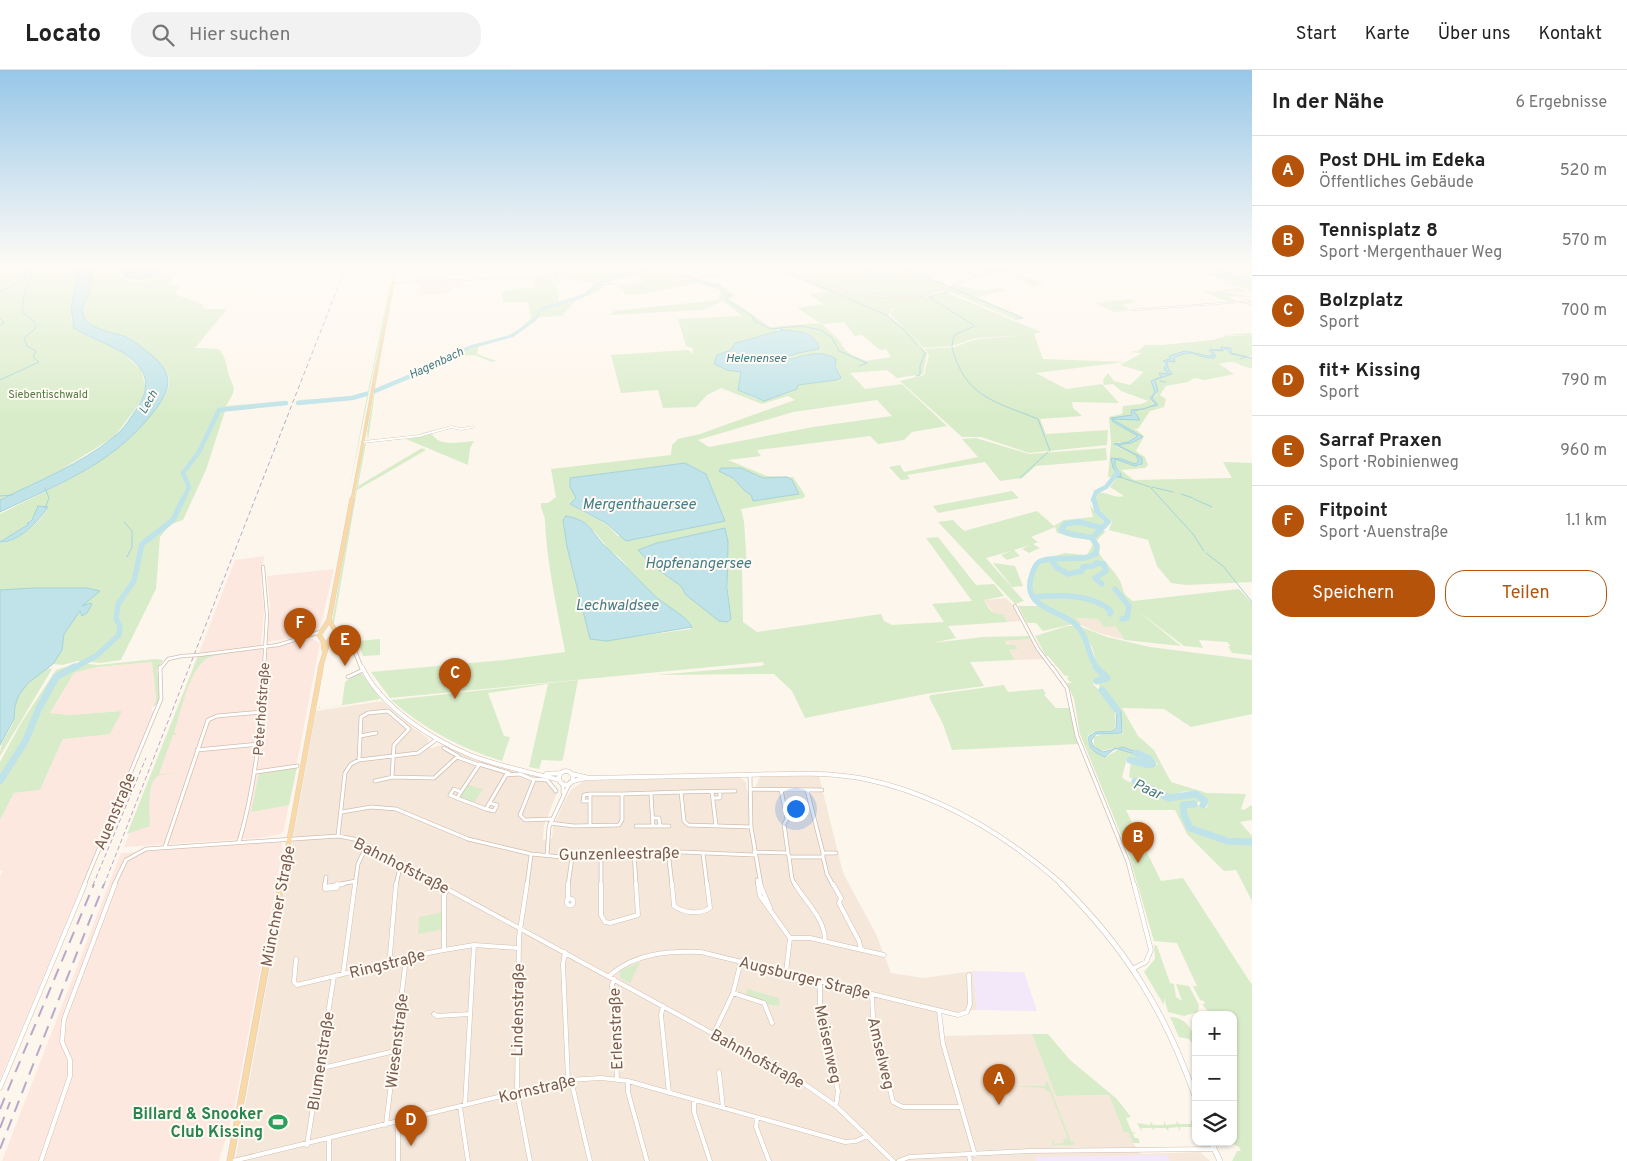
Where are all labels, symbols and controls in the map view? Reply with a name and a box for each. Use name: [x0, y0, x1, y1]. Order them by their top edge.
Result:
search box: [131, 12, 481, 57]
text: Locato: [25, 20, 101, 50]
icon: search: [149, 21, 177, 49]
text: Hier suchen: [189, 23, 290, 47]
text: Start: [1296, 23, 1337, 46]
text: Karte: [1365, 23, 1410, 46]
text: Über uns: [1438, 23, 1510, 46]
text: Kontakt: [1538, 23, 1602, 46]
text: In der Nähe: [1272, 89, 1384, 116]
text: 6 Ergebnisse: [1515, 93, 1607, 113]
text: Post DHL im Edeka: [1319, 149, 1485, 173]
text: A: [1282, 161, 1294, 181]
text: 520 m: [1560, 161, 1607, 181]
text: Öffentliches Gebäude: [1319, 173, 1474, 193]
text: Tennisplatz 8: [1319, 219, 1438, 243]
text: B: [1282, 231, 1294, 251]
text: 570 m: [1562, 231, 1607, 251]
text: Sport · Mergenthauer Weg: [1319, 243, 1502, 263]
text: Bolzplatz: [1319, 289, 1403, 313]
text: C: [1283, 301, 1293, 321]
text: 700 m: [1561, 301, 1607, 321]
text: Sport: [1319, 313, 1359, 333]
water label: Hagenbach: [407, 344, 467, 383]
water label: Helenensee: [726, 351, 787, 367]
text: fit+ Kissing: [1319, 359, 1421, 383]
text: D: [1282, 371, 1294, 391]
text: 790 m: [1562, 371, 1607, 391]
text: Sport: [1319, 383, 1359, 403]
water label: Lech: [136, 387, 162, 417]
park label: Siebentischwald: [8, 388, 88, 402]
text: Sarraf Praxen: [1319, 429, 1442, 453]
text: E: [1283, 441, 1293, 461]
text: 960 m: [1560, 441, 1607, 461]
text: Sport · Robinienweg: [1319, 453, 1459, 473]
water label: Mergenthauersee: [582, 496, 696, 515]
text: Fitpoint: [1319, 499, 1388, 523]
text: F: [1283, 511, 1293, 531]
text: 1.1 km: [1566, 511, 1607, 531]
text: Sport · Auenstraße: [1319, 523, 1448, 543]
water label: Hopfenangersee: [645, 555, 751, 574]
button: Speichern: [1272, 570, 1435, 617]
button: Teilen: [1445, 570, 1607, 617]
water label: Lechwaldsee: [575, 597, 659, 616]
pin: F: [284, 608, 316, 649]
pin: E: [329, 625, 361, 666]
pin: C: [439, 658, 471, 699]
street label: Peterhofstraße: [251, 662, 274, 756]
street label: Auenstraße: [91, 770, 141, 853]
water label: Paar: [1130, 776, 1166, 806]
your location: [783, 796, 809, 822]
pin: B: [1122, 822, 1154, 863]
street label: Bahnhofstraße: [350, 834, 452, 899]
street label: Münchner Straße: [257, 844, 301, 969]
street label: Gunzenleestraße: [558, 844, 680, 866]
street label: Ringstraße: [347, 946, 427, 984]
street label: Augsburger Straße: [737, 953, 872, 1005]
street label: Lindenstraße: [508, 963, 530, 1057]
street label: Erlenstraße: [606, 988, 628, 1070]
street label: Wiesenstraße: [382, 993, 414, 1090]
street label: Meisenweg: [809, 1003, 845, 1085]
street label: Blumenstraße: [304, 1010, 340, 1112]
map controls: [1192, 1011, 1237, 1146]
button: +: [1192, 1011, 1237, 1056]
street label: Amselweg: [862, 1015, 898, 1092]
street label: Bahnhofstraße: [706, 1026, 808, 1094]
button: −: [1192, 1056, 1237, 1101]
pin: A: [983, 1064, 1015, 1105]
street label: Kornstraße: [497, 1071, 578, 1109]
button: layers: [1192, 1101, 1237, 1146]
place label: Billard & Snooker Club Kissing: [132, 1105, 263, 1143]
pin: D: [395, 1105, 427, 1146]
sports icon: Billard & Snooker Club Kissing: [267, 1111, 289, 1133]

